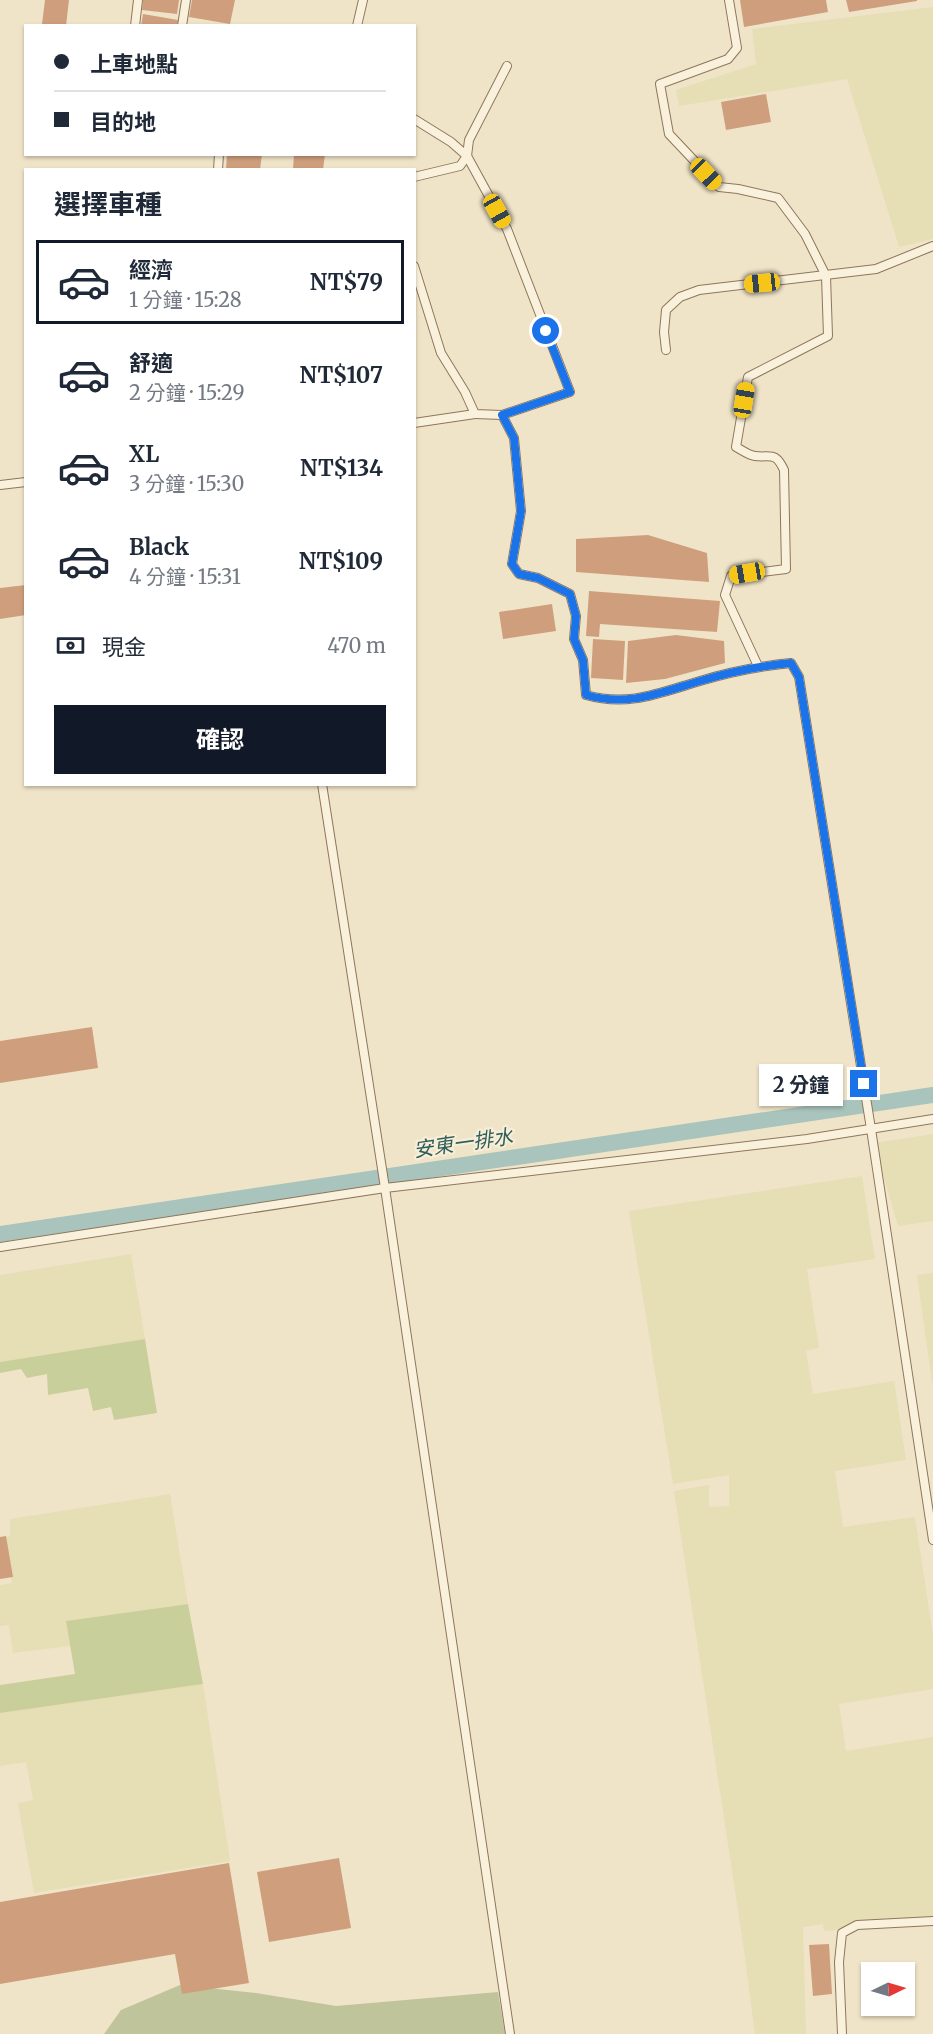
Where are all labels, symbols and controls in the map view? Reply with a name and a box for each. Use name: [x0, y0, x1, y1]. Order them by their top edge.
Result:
text: 上車地點: [90, 50, 178, 78]
text: 目的地: [90, 108, 156, 136]
car: [687, 155, 725, 193]
text: 選擇車種: [54, 187, 162, 221]
car: [480, 191, 514, 231]
icon: car: [57, 255, 111, 309]
text: 經濟: [129, 256, 173, 284]
text: NT$79: [310, 268, 383, 296]
car: [743, 272, 781, 294]
text: 1 分鐘 · 15:28: [129, 287, 242, 312]
route start: [532, 317, 559, 344]
icon: car: [57, 348, 111, 402]
text: 舒適: [129, 349, 173, 377]
text: NT$107: [300, 361, 383, 389]
text: 2 分鐘 · 15:29: [129, 380, 245, 405]
car: [732, 381, 756, 419]
text: XL: [129, 440, 159, 468]
icon: car: [57, 441, 111, 495]
text: NT$134: [300, 454, 383, 482]
text: 3 分鐘 · 15:30: [129, 471, 244, 496]
text: Black: [129, 533, 189, 561]
icon: car: [57, 534, 111, 588]
text: NT$109: [299, 547, 383, 575]
car: [728, 561, 766, 585]
text: 4 分鐘 · 15:31: [129, 564, 241, 589]
icon: cash: [54, 629, 87, 662]
text: 現金: [102, 633, 146, 661]
text: 470 m: [327, 633, 386, 658]
button: 確認: [54, 705, 386, 774]
callout: 2 分鐘: [759, 1063, 843, 1105]
route end: [850, 1070, 877, 1097]
text: 2 分鐘: [773, 1072, 829, 1097]
water label: 安東一排水: [412, 1123, 515, 1162]
north arrow: [861, 1962, 915, 2016]
map controls: [861, 1962, 915, 2016]

